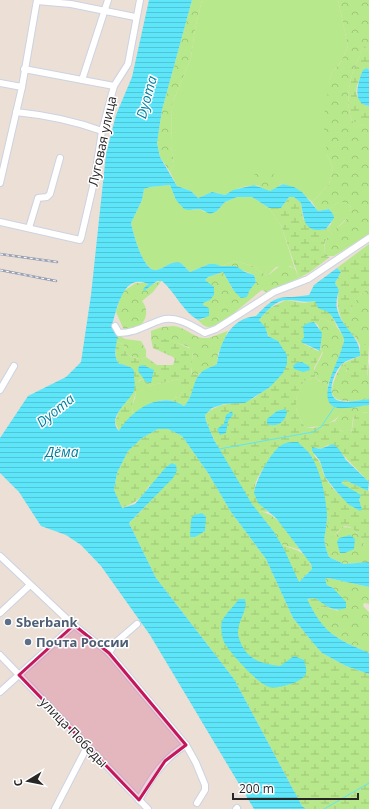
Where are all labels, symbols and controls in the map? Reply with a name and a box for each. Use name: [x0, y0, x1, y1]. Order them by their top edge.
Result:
water label: Dyoma: [131, 73, 161, 121]
street label: Луговая улица: [84, 94, 120, 188]
water label: Dyoma: [32, 389, 78, 431]
water label: Дёма: [43, 442, 79, 461]
place label: Sberbank: [16, 613, 79, 631]
marker: Sberbank: [3, 617, 13, 627]
place label: Почта России: [36, 633, 129, 651]
marker: Почта России: [23, 637, 33, 647]
street label: улица Победы: [36, 693, 112, 771]
north arrow: [8, 761, 48, 801]
scale bar: [233, 775, 358, 801]
text: С: [10, 778, 26, 788]
text: 200 m: [239, 780, 274, 797]

